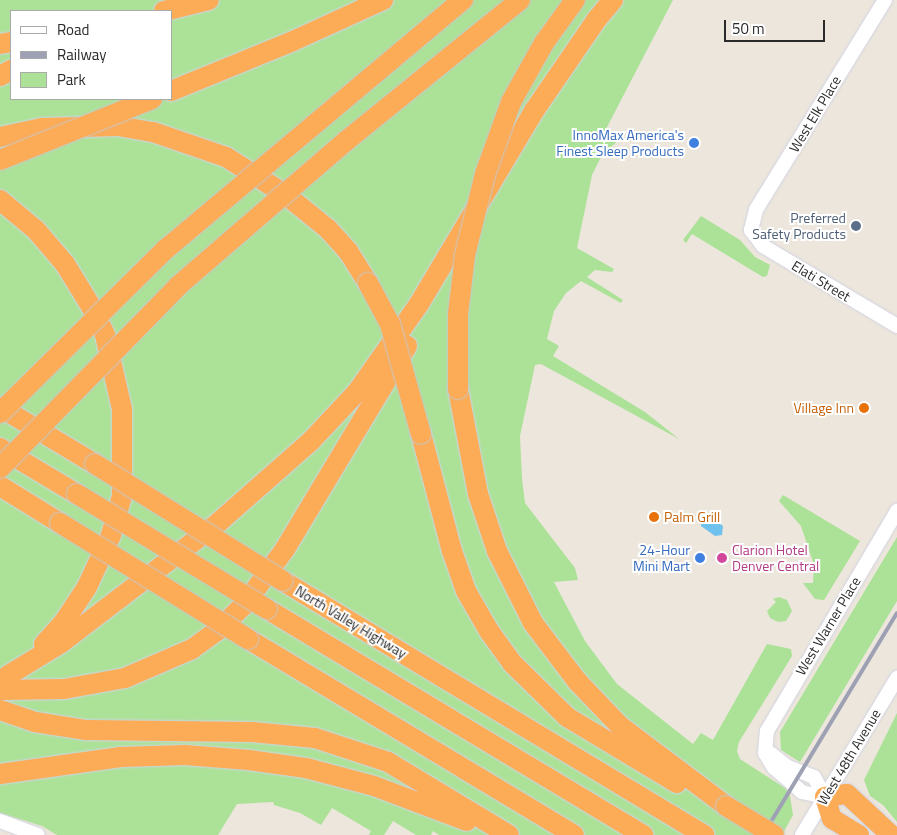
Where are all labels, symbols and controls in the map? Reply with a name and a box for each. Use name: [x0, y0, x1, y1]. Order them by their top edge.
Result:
legend: [10, 10, 172, 100]
scale bar: [727, 10, 828, 42]
text: 50 m: [732, 17, 765, 40]
text: Road: [57, 18, 89, 41]
text: Railway: [57, 43, 107, 66]
text: Park: [57, 68, 86, 91]
street label: West Elk Place: [786, 73, 844, 155]
place label: InnoMax America's Finest Sleep Products: [556, 127, 684, 160]
marker: InnoMax America's Finest Sleep Products: [688, 137, 700, 149]
place label: Preferred Safety Products: [752, 210, 846, 242]
marker: Preferred Safety Products: [850, 220, 862, 232]
street label: Elati Street: [789, 257, 853, 305]
place label: Village Inn: [793, 400, 854, 416]
marker: Village Inn: [858, 402, 870, 414]
place label: Palm Grill: [664, 509, 720, 525]
marker: Palm Grill: [648, 511, 660, 523]
place label: 24-Hour Mini Mart: [633, 542, 690, 574]
place label: Clarion Hotel Denver Central: [732, 542, 819, 574]
marker: 24-Hour Mini Mart: [694, 552, 706, 564]
marker: Clarion Hotel Denver Central: [716, 552, 728, 564]
street label: West Warner Place: [792, 574, 864, 678]
street label: North Valley Highway: [292, 582, 410, 662]
street label: West 48th Avenue: [814, 706, 884, 808]

